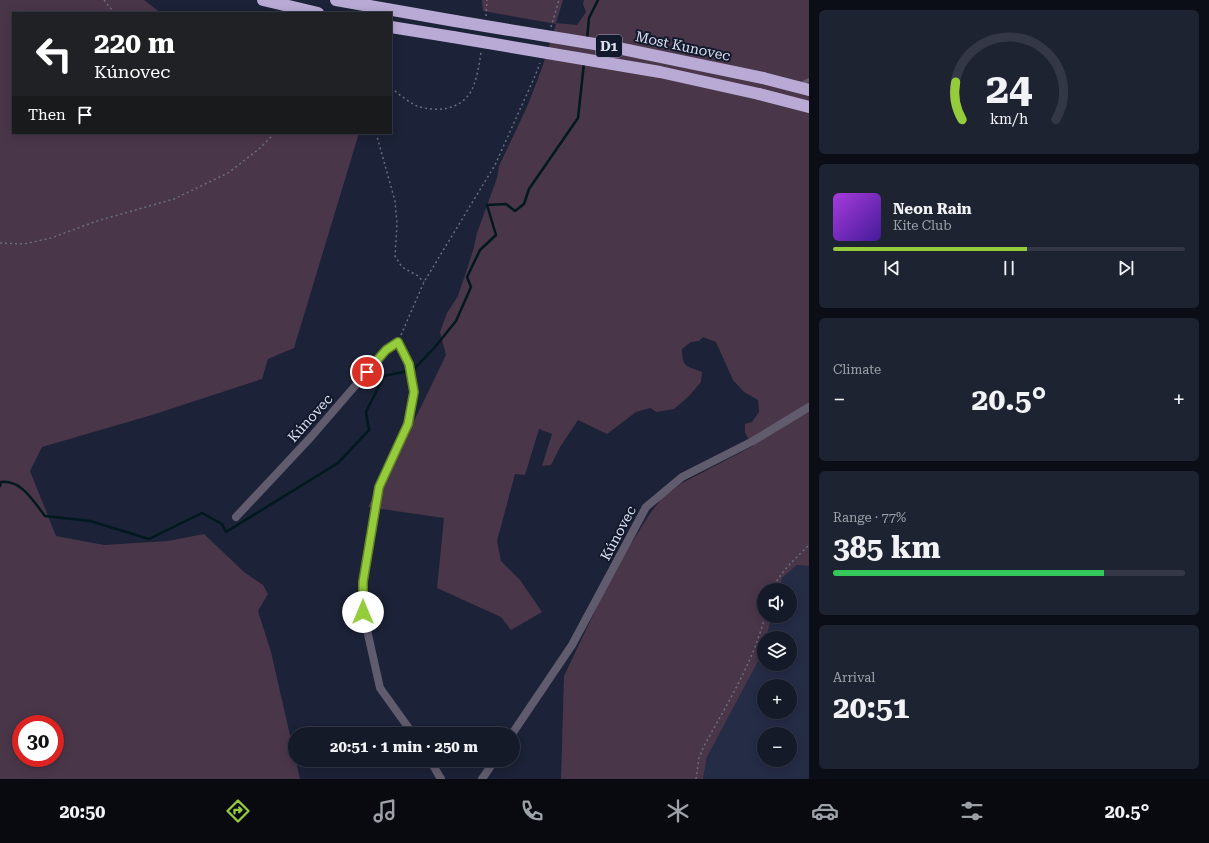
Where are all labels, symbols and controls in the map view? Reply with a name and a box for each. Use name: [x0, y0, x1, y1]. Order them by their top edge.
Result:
text: 220 m: [94, 27, 175, 60]
icon: left: [28, 28, 80, 80]
street label: Most Kunovec: [634, 28, 732, 64]
road number: D1: [596, 35, 622, 57]
text: Kúnovec: [94, 61, 170, 82]
text: 24: [986, 64, 1032, 113]
icon: arrive: [74, 104, 96, 126]
text: Then: [28, 106, 66, 124]
text: km/h: [990, 110, 1028, 126]
text: Neon Rain: [893, 200, 972, 218]
text: Kite Club: [893, 218, 952, 233]
icon: previous: [881, 257, 903, 279]
icon: pause: [998, 257, 1020, 279]
icon: next: [1115, 257, 1137, 279]
pin: [350, 355, 384, 389]
icon: arrive: [356, 361, 378, 383]
text: Climate: [833, 362, 881, 377]
text: 20.5°: [972, 382, 1046, 417]
text: −: [833, 387, 845, 412]
text: +: [1173, 387, 1185, 412]
street label: Kúnovec: [284, 390, 336, 445]
street label: Kúnovec: [597, 503, 639, 563]
text: Range · 77%: [833, 510, 906, 525]
text: 385 km: [833, 530, 941, 565]
map controls: [757, 583, 797, 767]
button: sound: [757, 583, 797, 623]
position arrow: [342, 591, 384, 633]
button: layers: [757, 631, 797, 671]
text: Arrival: [833, 670, 875, 685]
button: +: [757, 679, 797, 719]
text: 20:51: [833, 690, 910, 725]
speed limit sign: 30: [12, 715, 64, 767]
button: −: [757, 727, 797, 767]
text: 20:51 · 1 min · 250 m: [330, 738, 478, 756]
icon: directions: [224, 797, 252, 825]
icon: music: [371, 797, 399, 825]
icon: phone: [518, 797, 546, 825]
icon: climate: [664, 797, 692, 825]
icon: car: [811, 797, 839, 825]
icon: filters: [958, 797, 986, 825]
text: 20:50: [59, 801, 105, 822]
text: 20.5°: [1105, 801, 1150, 822]

